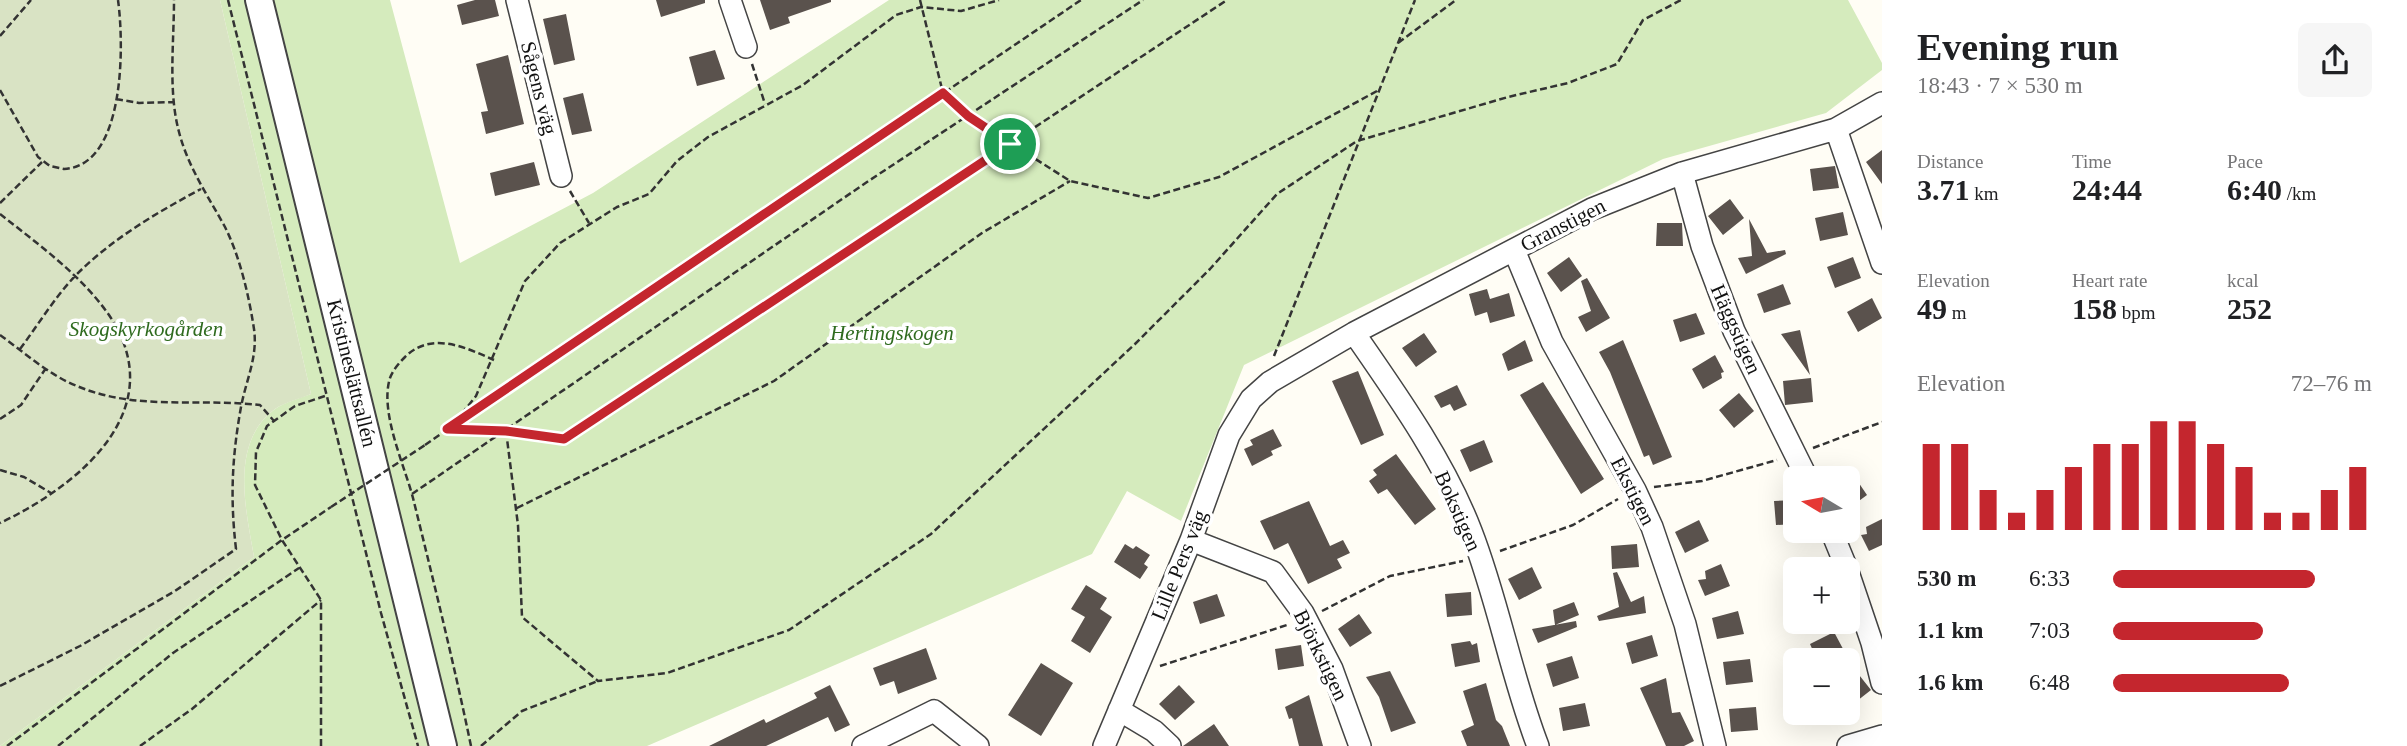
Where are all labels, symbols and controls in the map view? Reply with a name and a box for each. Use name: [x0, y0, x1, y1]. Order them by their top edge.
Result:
button: share: [2298, 23, 2372, 97]
text: Evening run: [1917, 26, 2119, 68]
street label: Sågens väg: [516, 39, 562, 138]
text: 18:43 · 7 × 530 m: [1917, 73, 2083, 98]
pin: [980, 114, 1040, 174]
icon: arrive: [991, 125, 1029, 163]
text: Distance: [1917, 151, 1983, 172]
text: Time: [2072, 151, 2111, 172]
text: Pace: [2227, 151, 2263, 172]
text: 3.71: [1917, 173, 1970, 206]
text: 24:44: [2072, 173, 2142, 206]
text: 6:40: [2227, 173, 2282, 206]
text: km: [1970, 183, 1999, 204]
text: /km: [2282, 183, 2316, 204]
street label: Granstigen: [1516, 193, 1610, 257]
text: Elevation: [1917, 270, 1990, 291]
text: Heart rate: [2072, 270, 2147, 291]
text: kcal: [2227, 270, 2259, 291]
street label: Häggstigen: [1706, 280, 1767, 378]
text: 49: [1917, 292, 1947, 325]
text: 158: [2072, 292, 2117, 325]
text: 252: [2227, 292, 2272, 325]
street label: Kristineslättsallén: [322, 297, 382, 450]
text: m: [1947, 302, 1967, 323]
text: bpm: [2117, 302, 2156, 323]
park label: Skogskyrkogården: [69, 317, 223, 341]
park label: Hertingskogen: [829, 321, 954, 345]
text: Elevation: [1917, 371, 2005, 396]
text: 72–76 m: [2291, 371, 2372, 396]
street label: Ekstigen: [1606, 453, 1661, 530]
north arrow: [1783, 466, 1860, 542]
map controls: [1783, 466, 1860, 725]
street label: Bokstigen: [1430, 467, 1486, 555]
street label: Lille Pers väg: [1146, 506, 1212, 624]
button: +: [1783, 557, 1860, 634]
text: 530 m: [1917, 566, 1976, 591]
text: 6:33: [2029, 566, 2070, 591]
street label: Björkstigen: [1289, 606, 1353, 705]
text: 1.1 km: [1917, 618, 1983, 643]
text: 7:03: [2029, 618, 2070, 643]
button: −: [1783, 648, 1860, 725]
text: 1.6 km: [1917, 670, 1983, 695]
text: 6:48: [2029, 670, 2070, 695]

